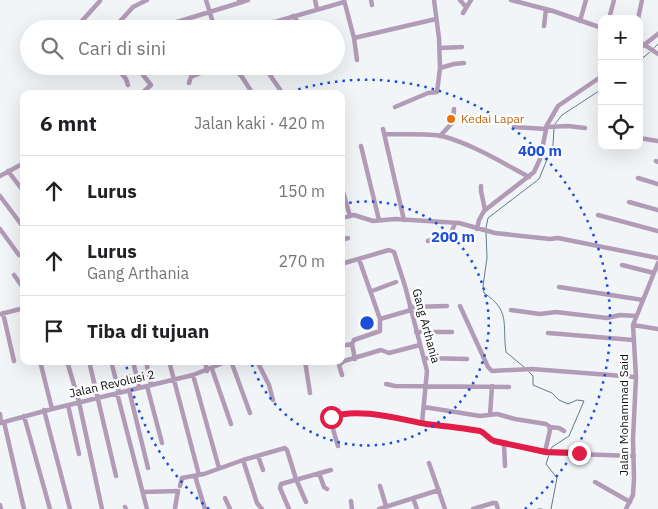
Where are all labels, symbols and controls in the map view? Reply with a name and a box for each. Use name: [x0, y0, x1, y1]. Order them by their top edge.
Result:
map controls: [598, 15, 643, 150]
button: +: [598, 15, 643, 60]
search box: [20, 20, 345, 75]
icon: search: [38, 34, 66, 62]
text: Cari di sini: [78, 36, 166, 60]
button: −: [598, 60, 643, 105]
button: locate: [598, 105, 643, 150]
text: 6 mnt: [40, 109, 97, 137]
place label: Kedai Lapar: [461, 111, 525, 126]
text: Jalan kaki · 420 m: [194, 113, 325, 133]
marker: Kedai Lapar: [445, 113, 457, 125]
text: 400 m: [518, 141, 562, 160]
icon: ahead: [40, 177, 68, 205]
text: Lurus: [87, 179, 137, 203]
text: 150 m: [278, 181, 325, 201]
text: 200 m: [431, 227, 475, 246]
text: Lurus: [87, 239, 137, 263]
icon: ahead: [40, 247, 68, 275]
text: 270 m: [278, 251, 325, 271]
text: Gang Arthania: [87, 263, 189, 283]
street label: Gang Arthania: [409, 287, 444, 365]
centre of rings: [358, 314, 376, 332]
icon: arrive: [40, 317, 68, 345]
text: Tiba di tujuan: [87, 319, 209, 343]
street label: Jalan Mohammad Said: [616, 354, 631, 476]
street label: Jalan Revolusi 2: [68, 366, 156, 401]
route start: [320, 406, 343, 429]
route end: [568, 442, 591, 465]

